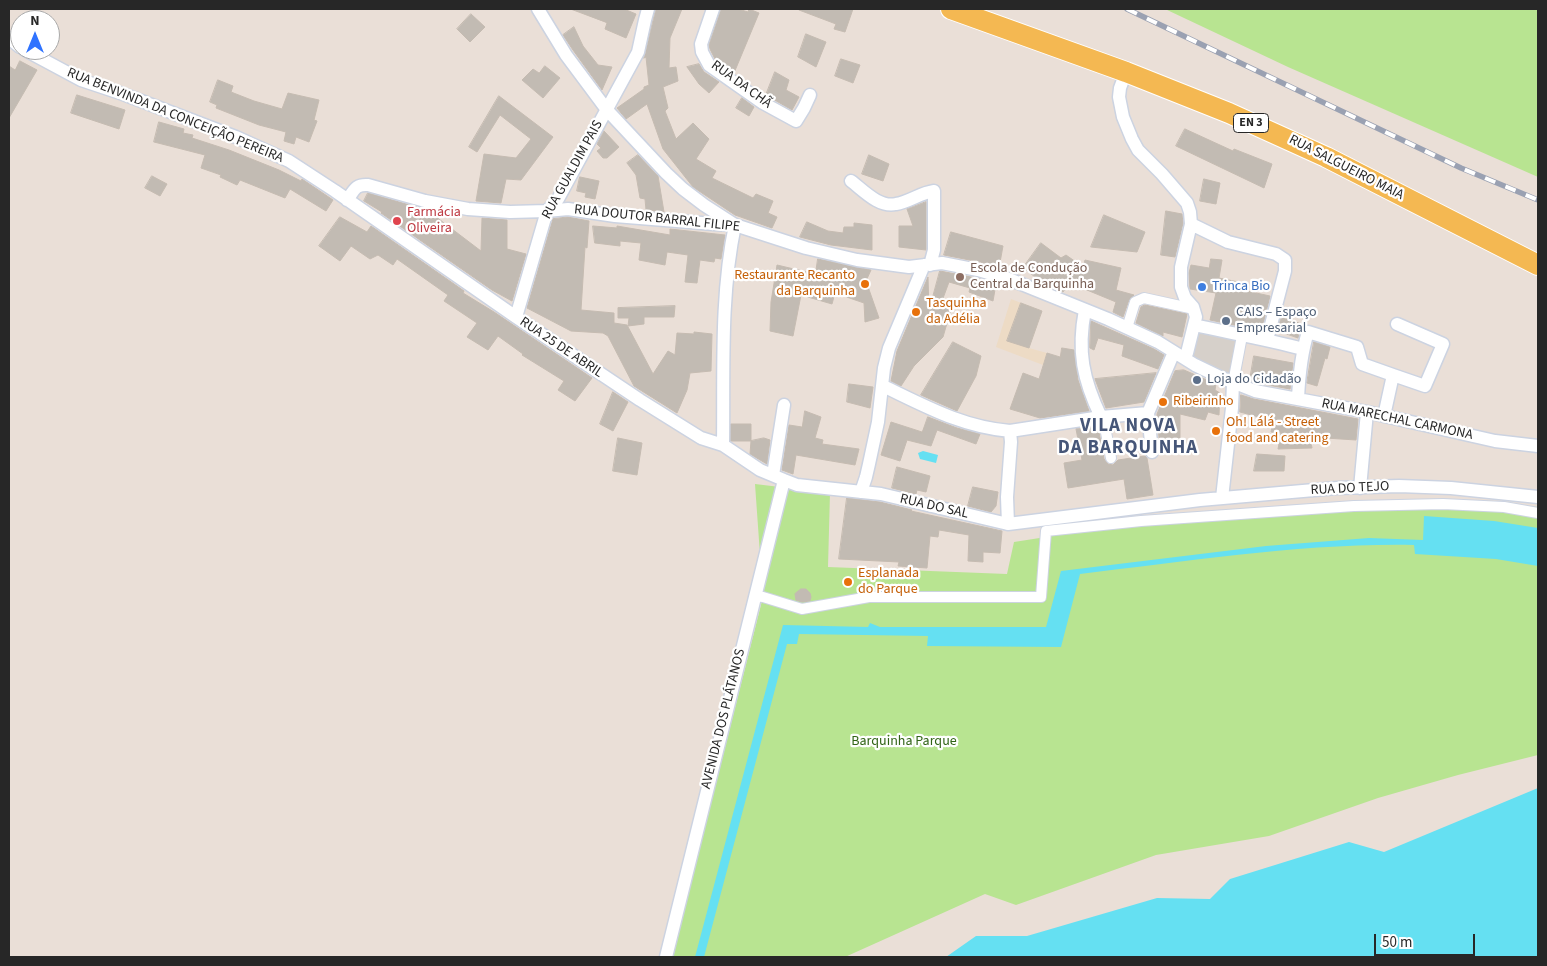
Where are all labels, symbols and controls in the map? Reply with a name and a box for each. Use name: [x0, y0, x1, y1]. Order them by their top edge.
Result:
north arrow: [10, 10, 60, 60]
text: N: [30, 11, 40, 31]
street label: RUA DA CHÃ: [707, 57, 775, 113]
street label: RUA BENVINDA DA CONCEIÇÃO PEREIRA: [64, 65, 286, 167]
road number: EN 3: [1234, 114, 1268, 132]
street label: RUA GUALDIM PAIS: [539, 118, 607, 222]
street label: RUA SALGUEIRO MAIA: [1286, 132, 1406, 204]
street label: RUA DOUTOR BARRAL FILIPE: [573, 202, 741, 236]
place label: Farmácia Oliveira: [407, 205, 461, 238]
marker: Farmácia Oliveira: [391, 215, 403, 227]
place label: Escola de Condução Central da Barquinha: [970, 261, 1094, 294]
place label: Restaurante Recanto da Barquinha: [734, 268, 855, 300]
marker: Escola de Condução Central da Barquinha: [954, 271, 966, 283]
marker: Restaurante Recanto da Barquinha: [859, 278, 871, 290]
place label: Trinca Bio: [1212, 279, 1270, 295]
marker: Trinca Bio: [1196, 281, 1208, 293]
place label: Tasquinha da Adélia: [926, 296, 987, 328]
place label: CAIS – Espaço Empresarial: [1236, 305, 1317, 338]
marker: Tasquinha da Adélia: [910, 306, 922, 318]
street label: RUA 25 DE ABRIL: [516, 314, 606, 382]
marker: CAIS – Espaço Empresarial: [1220, 315, 1232, 327]
place label: Loja do Cidadão: [1207, 372, 1301, 388]
marker: Loja do Cidadão: [1191, 374, 1203, 386]
place label: Ribeirinho: [1173, 394, 1234, 410]
marker: Ribeirinho: [1157, 396, 1169, 408]
street label: RUA MARECHAL CARMONA: [1320, 396, 1474, 444]
place label: Oh! Lálá - Street food and catering: [1226, 415, 1329, 448]
district label: VILA NOVA DA BARQUINHA: [1056, 416, 1200, 460]
marker: Oh! Lálá - Street food and catering: [1210, 425, 1222, 437]
street label: RUA DO TEJO: [1310, 479, 1390, 499]
street label: RUA DO SAL: [898, 491, 970, 523]
place label: Esplanada do Parque: [858, 566, 919, 598]
marker: Esplanada do Parque: [842, 576, 854, 588]
street label: AVENIDA DOS PLÁTANOS: [698, 647, 750, 791]
park label: Barquinha Parque: [851, 734, 957, 750]
scale bar: [1377, 924, 1478, 956]
text: 50 m: [1382, 932, 1412, 953]

